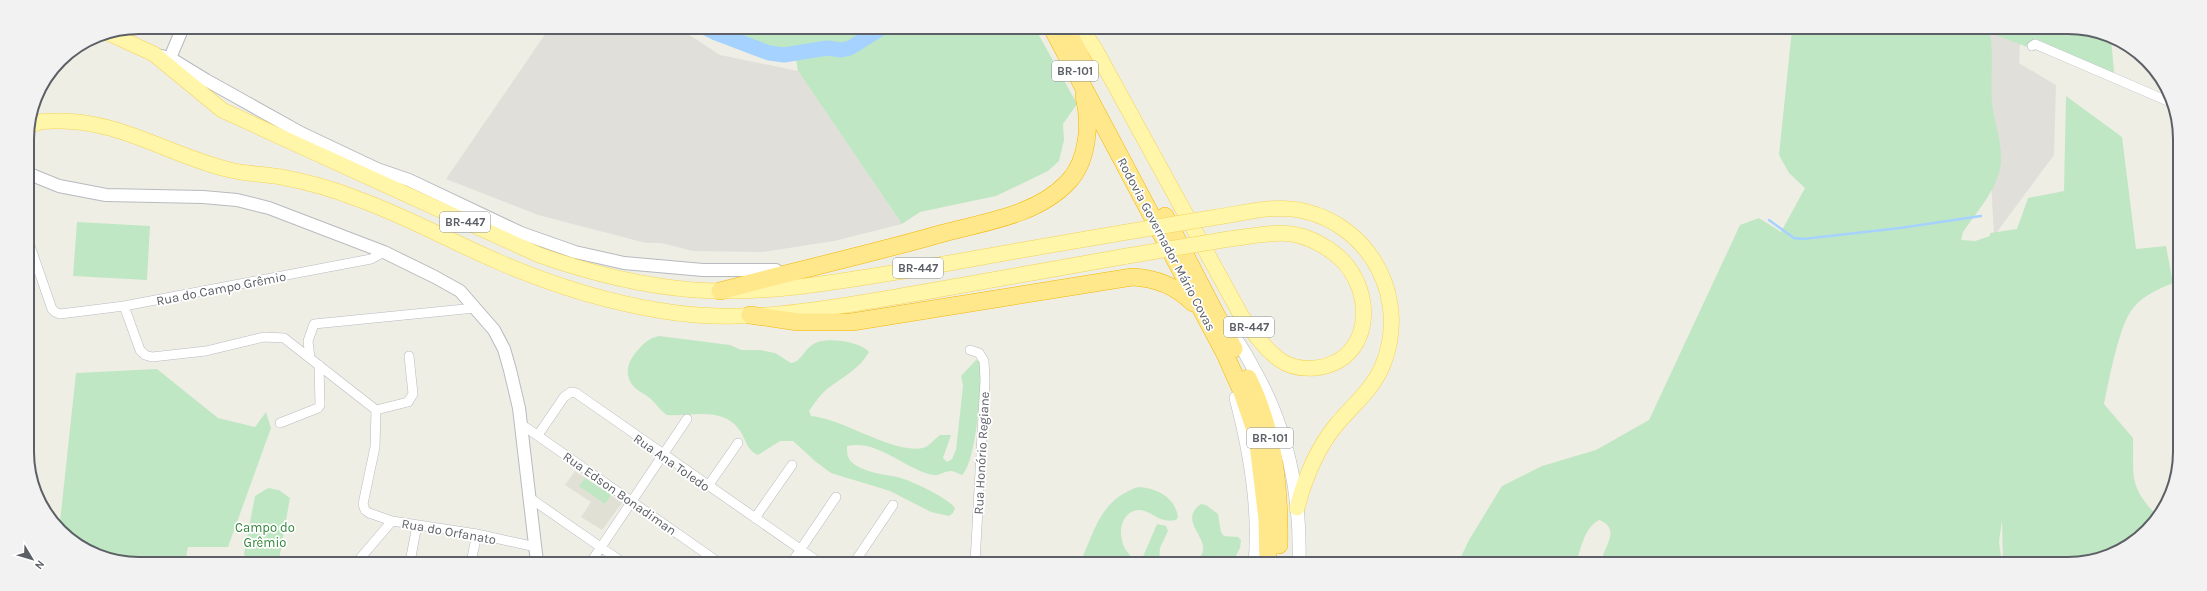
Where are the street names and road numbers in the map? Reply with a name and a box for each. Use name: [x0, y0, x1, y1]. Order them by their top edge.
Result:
road number: BR-101: [1052, 61, 1098, 81]
street label: Rodovia Governador Mário Covas: [1114, 155, 1219, 334]
road number: BR-447: [440, 212, 490, 232]
road number: BR-447: [893, 258, 943, 278]
street label: Rua do Campo Grêmio: [155, 269, 287, 308]
road number: BR-447: [1224, 317, 1274, 337]
street label: Rua Honório Regiane: [971, 391, 992, 515]
road number: BR-101: [1247, 428, 1293, 448]
street label: Rua Ana Toledo: [631, 431, 713, 494]
street label: Rua Edson Bonadiman: [560, 449, 679, 538]
street label: Rua do Orfanato: [401, 516, 497, 547]

